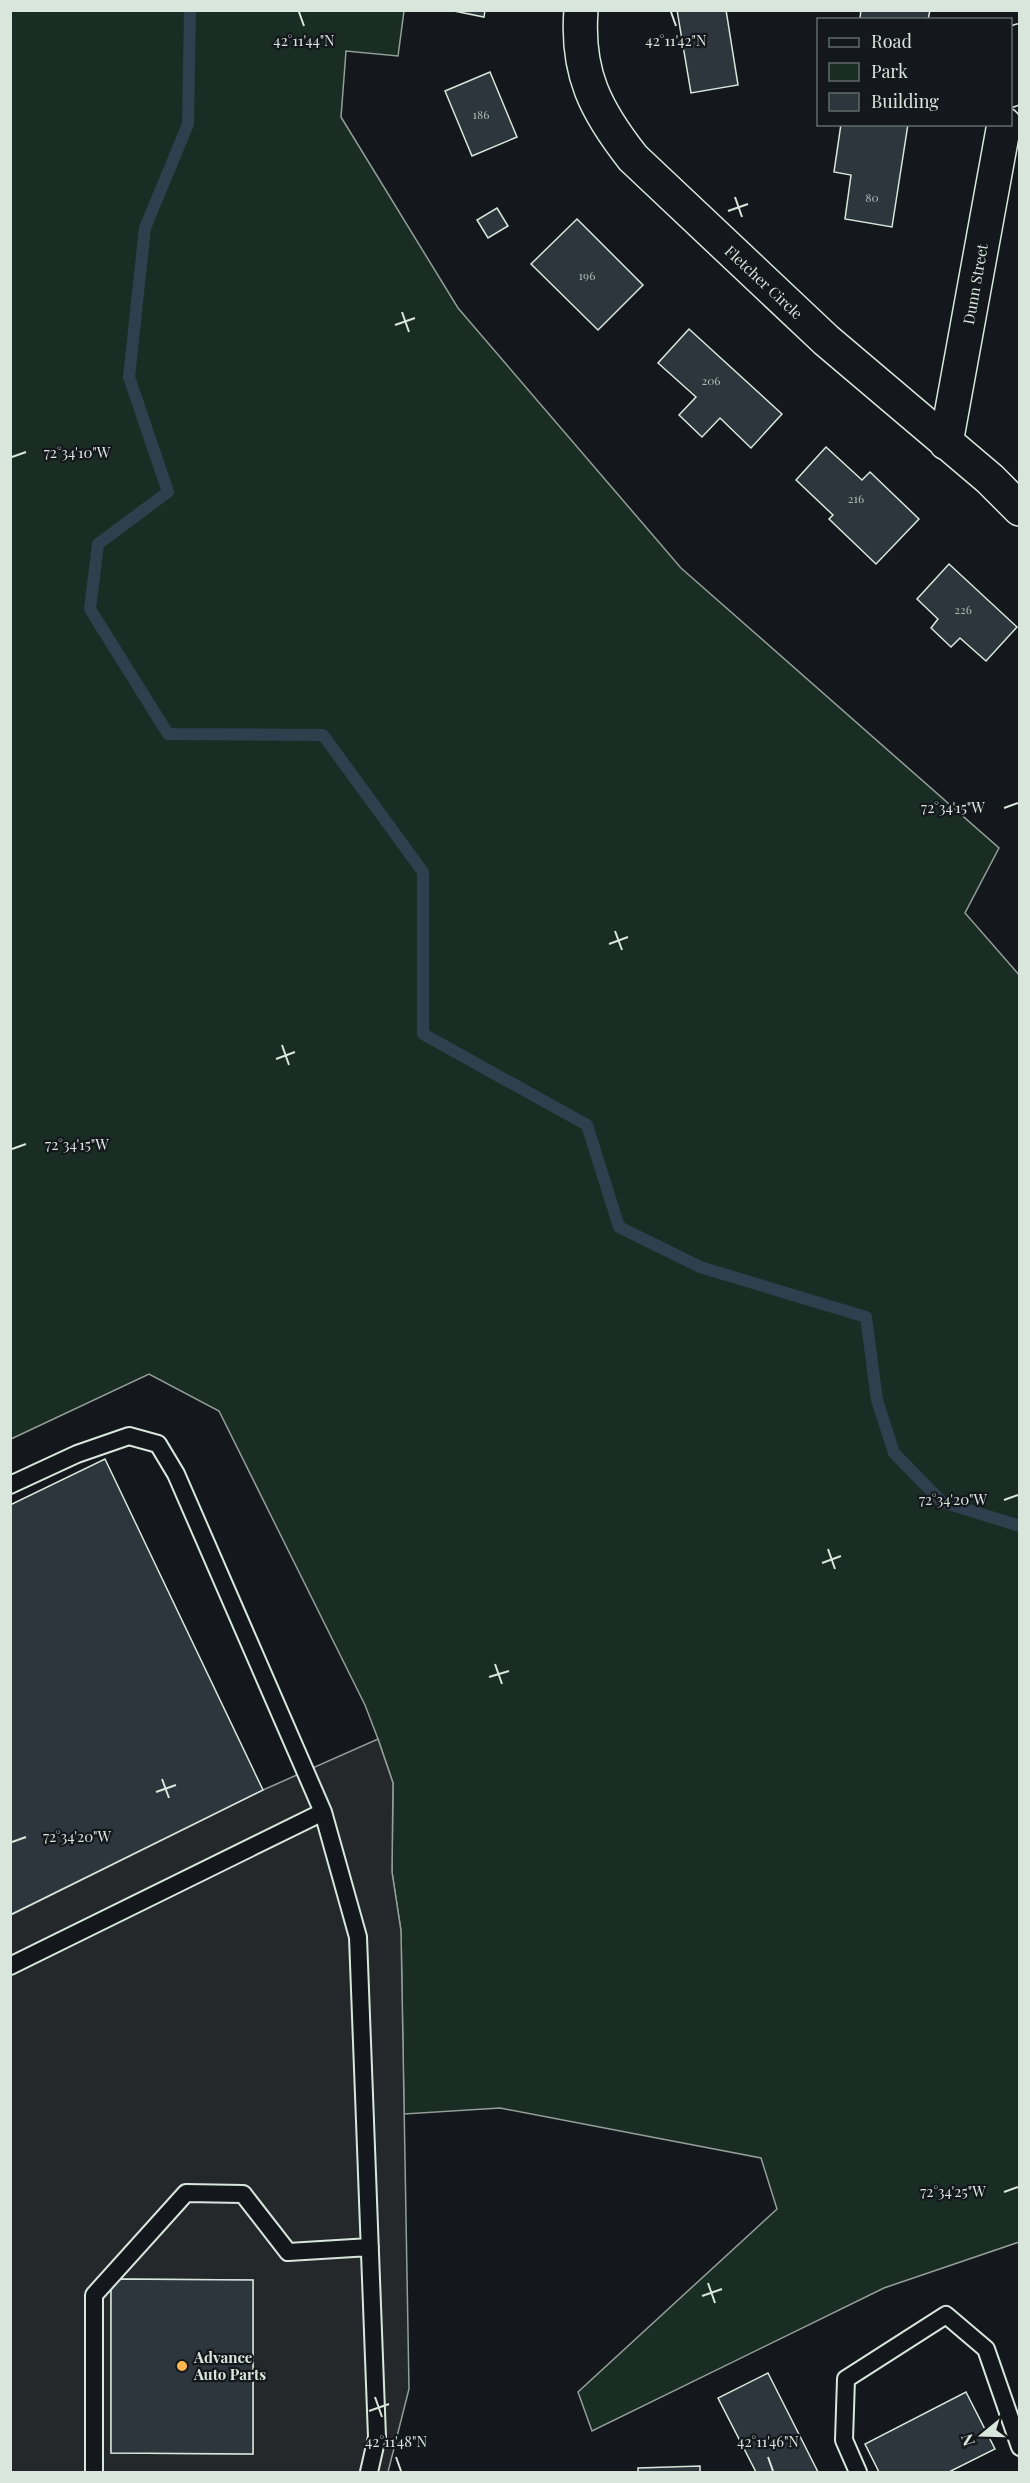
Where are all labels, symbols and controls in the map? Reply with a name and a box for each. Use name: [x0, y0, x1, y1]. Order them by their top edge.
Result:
legend: [817, 18, 1012, 126]
text: Road: [871, 29, 912, 53]
text: 42°11'44"N: [273, 30, 335, 50]
text: 42°11'42"N: [645, 30, 707, 50]
text: Park: [871, 59, 908, 83]
text: Building: [871, 89, 939, 113]
house number: 186: [473, 106, 489, 122]
house number: 80: [865, 189, 879, 205]
street label: Fletcher Circle: [721, 241, 807, 323]
street label: Dunn Street: [958, 241, 992, 326]
house number: 196: [579, 267, 595, 283]
house number: 206: [701, 372, 721, 388]
text: 72°34'10"W: [44, 442, 111, 462]
house number: 216: [848, 490, 864, 506]
house number: 226: [954, 601, 972, 617]
text: 72°34'15"W: [921, 797, 985, 817]
text: 72°34'15"W: [45, 1134, 109, 1154]
text: 72°34'20"W: [919, 1489, 988, 1509]
text: 72°34'20"W: [43, 1826, 112, 1846]
text: 72°34'25"W: [920, 2181, 986, 2201]
place label: Advance Auto Parts: [193, 2347, 266, 2384]
marker: Advance Auto Parts: [175, 2359, 189, 2373]
north arrow: [952, 2405, 1012, 2465]
text: 42°11'48"N: [365, 2431, 427, 2451]
text: 42°11'46"N: [737, 2431, 799, 2451]
text: N: [955, 2431, 979, 2449]

